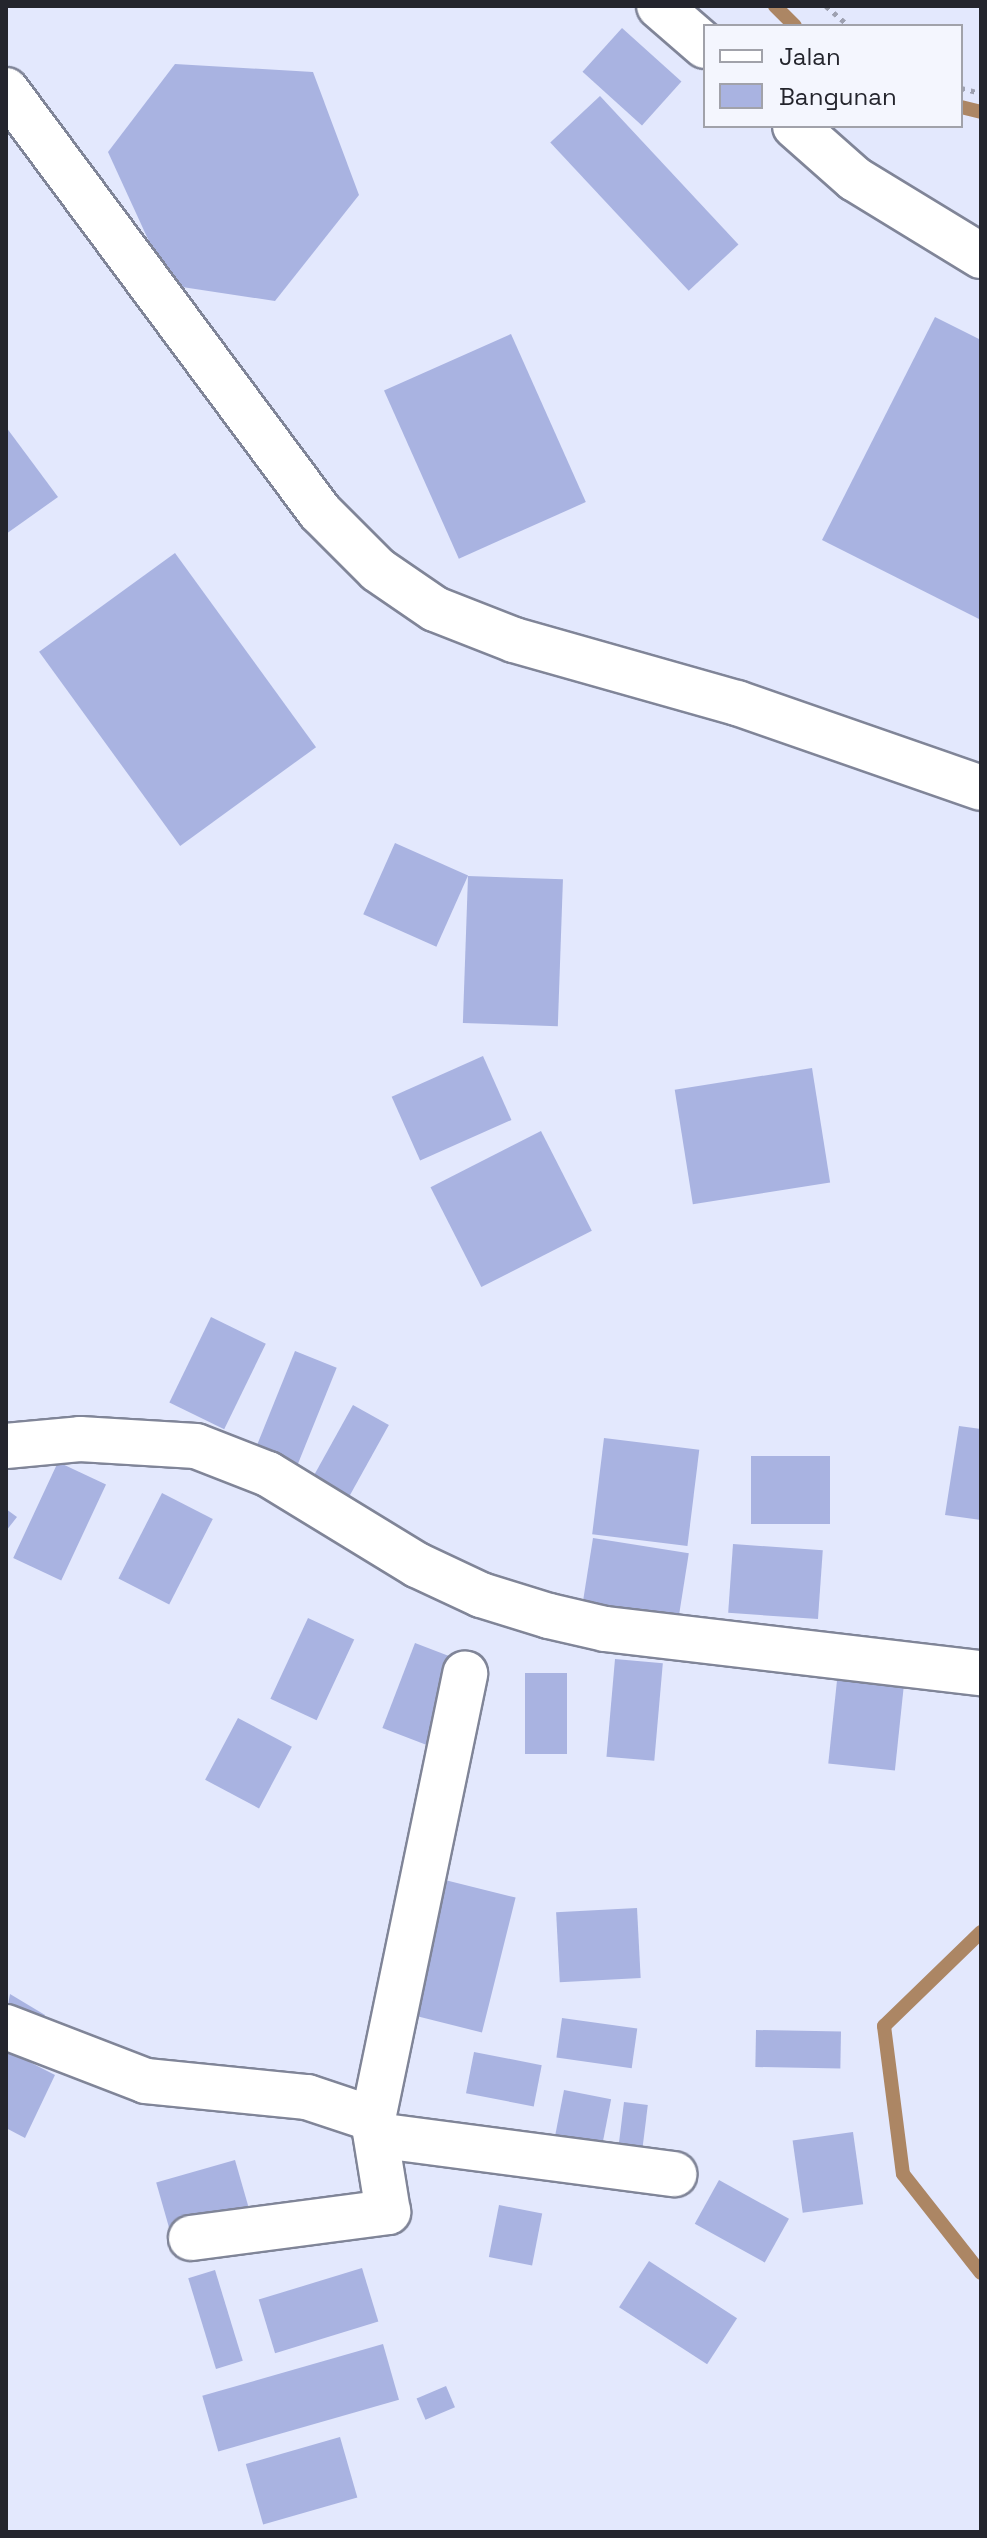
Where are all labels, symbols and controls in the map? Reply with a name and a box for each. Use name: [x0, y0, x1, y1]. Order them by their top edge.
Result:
legend: [703, 24, 963, 128]
text: Jalan: [779, 41, 841, 72]
text: Bangunan: [779, 81, 897, 112]

